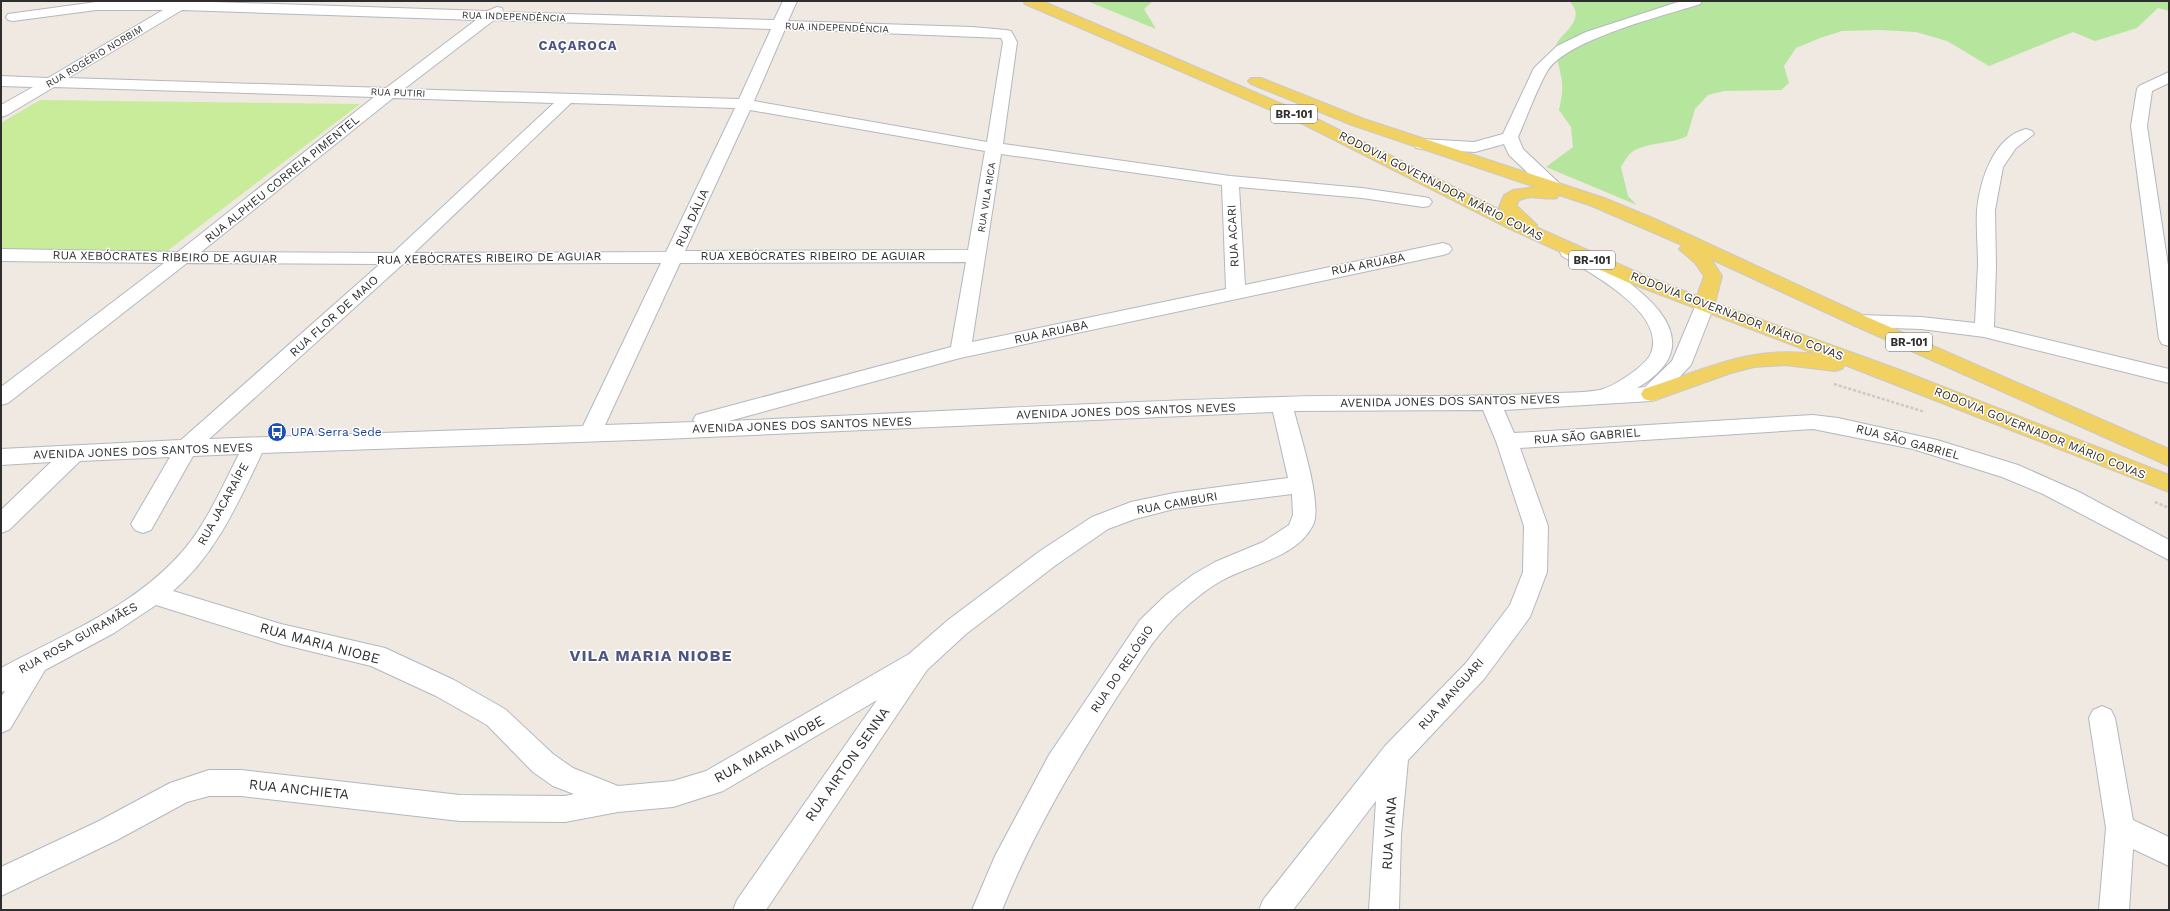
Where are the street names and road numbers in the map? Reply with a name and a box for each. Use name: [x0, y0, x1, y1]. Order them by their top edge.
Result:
street label: RUA INDEPENDÊNCIA: [462, 9, 567, 24]
street label: RUA INDEPENDÊNCIA: [785, 20, 890, 35]
street label: RUA ROGÉRIO NORBIM: [44, 23, 145, 90]
street label: RUA PUTIRI: [370, 86, 426, 99]
road number: BR-101: [1271, 105, 1317, 123]
street label: RUA ALPHEU CORREIA PIMENTEL: [202, 112, 362, 246]
street label: RODOVIA GOVERNADOR MÁRIO COVAS: [1337, 128, 1545, 244]
street label: RUA VILA RICA: [976, 161, 998, 233]
street label: RUA DÁLIA: [672, 187, 712, 249]
street label: RUA ACARI: [1224, 204, 1242, 268]
street label: RUA XEBÓCRATES RIBEIRO DE AGUIAR: [52, 248, 278, 266]
street label: RUA XEBÓCRATES RIBEIRO DE AGUIAR: [376, 249, 602, 267]
street label: RUA XEBÓCRATES RIBEIRO DE AGUIAR: [701, 249, 925, 263]
street label: RUA ARUABA: [1330, 250, 1406, 278]
road number: BR-101: [1569, 251, 1615, 269]
street label: RODOVIA GOVERNADOR MÁRIO COVAS: [1629, 269, 1845, 363]
street label: RUA FLOR DE MAIO: [287, 273, 381, 359]
street label: RUA ARUABA: [1013, 317, 1089, 347]
road number: BR-101: [1886, 333, 1932, 351]
street label: RODOVIA GOVERNADOR MÁRIO COVAS: [1932, 384, 2148, 482]
street label: AVENIDA JONES DOS SANTOS NEVES: [1340, 392, 1560, 410]
street label: AVENIDA JONES DOS SANTOS NEVES: [1016, 400, 1236, 422]
street label: AVENIDA JONES DOS SANTOS NEVES: [692, 414, 912, 436]
street label: RUA SÃO GABRIEL: [1855, 421, 1961, 463]
street label: RUA SÃO GABRIEL: [1533, 425, 1641, 447]
street label: AVENIDA JONES DOS SANTOS NEVES: [33, 440, 253, 462]
street label: RUA JACARAÍPE: [195, 460, 252, 548]
street label: RUA CAMBURI: [1135, 489, 1219, 517]
street label: RUA ROSA GUIRAMÃES: [16, 599, 140, 677]
street label: RUA MARIA NIOBE: [258, 619, 382, 667]
street label: RUA DO RELÓGIO: [1088, 623, 1156, 715]
street label: RUA MANGUARI: [1415, 655, 1487, 733]
street label: RUA AIRTON SENNA: [802, 704, 892, 824]
street label: RUA MARIA NIOBE: [711, 712, 827, 786]
street label: RUA ANCHIETA: [248, 776, 350, 802]
street label: RUA VIANA: [1378, 796, 1400, 870]

